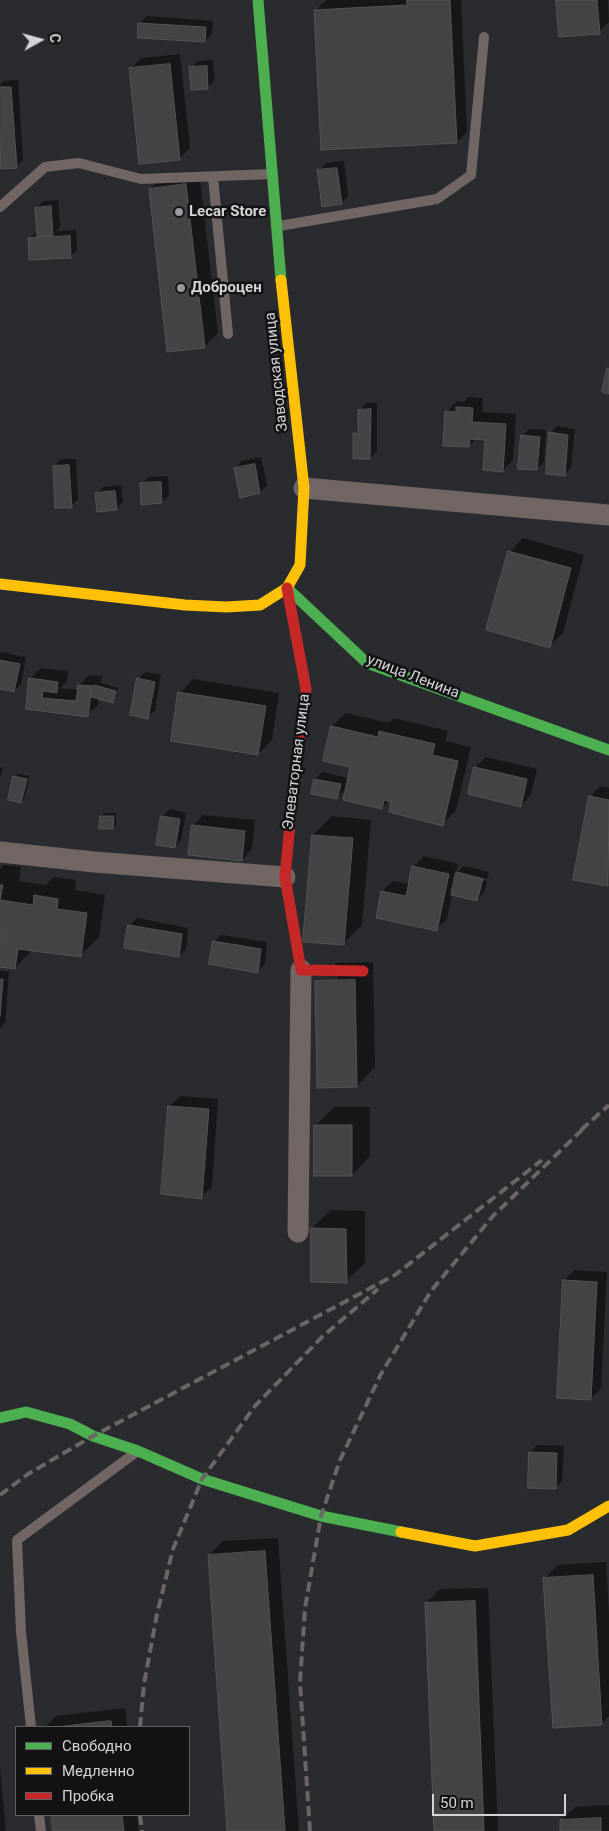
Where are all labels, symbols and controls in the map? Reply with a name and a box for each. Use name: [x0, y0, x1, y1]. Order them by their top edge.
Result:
north arrow: [15, 15, 65, 65]
text: С: [46, 33, 63, 44]
place label: Lecar Store: [189, 203, 266, 221]
marker: Lecar Store: [173, 206, 185, 218]
place label: Доброцен: [191, 279, 262, 297]
marker: Доброцен: [175, 282, 187, 294]
street label: Заводская улица: [262, 311, 292, 433]
street label: улица Ленина: [364, 651, 462, 703]
street label: Элеваторная улица: [280, 693, 314, 831]
legend: [15, 1726, 190, 1816]
text: Свободно: [62, 1737, 131, 1755]
text: Медленно: [62, 1762, 135, 1780]
scale bar: [434, 1784, 568, 1816]
text: Пробка: [62, 1787, 114, 1805]
text: 50 m: [440, 1794, 474, 1812]

